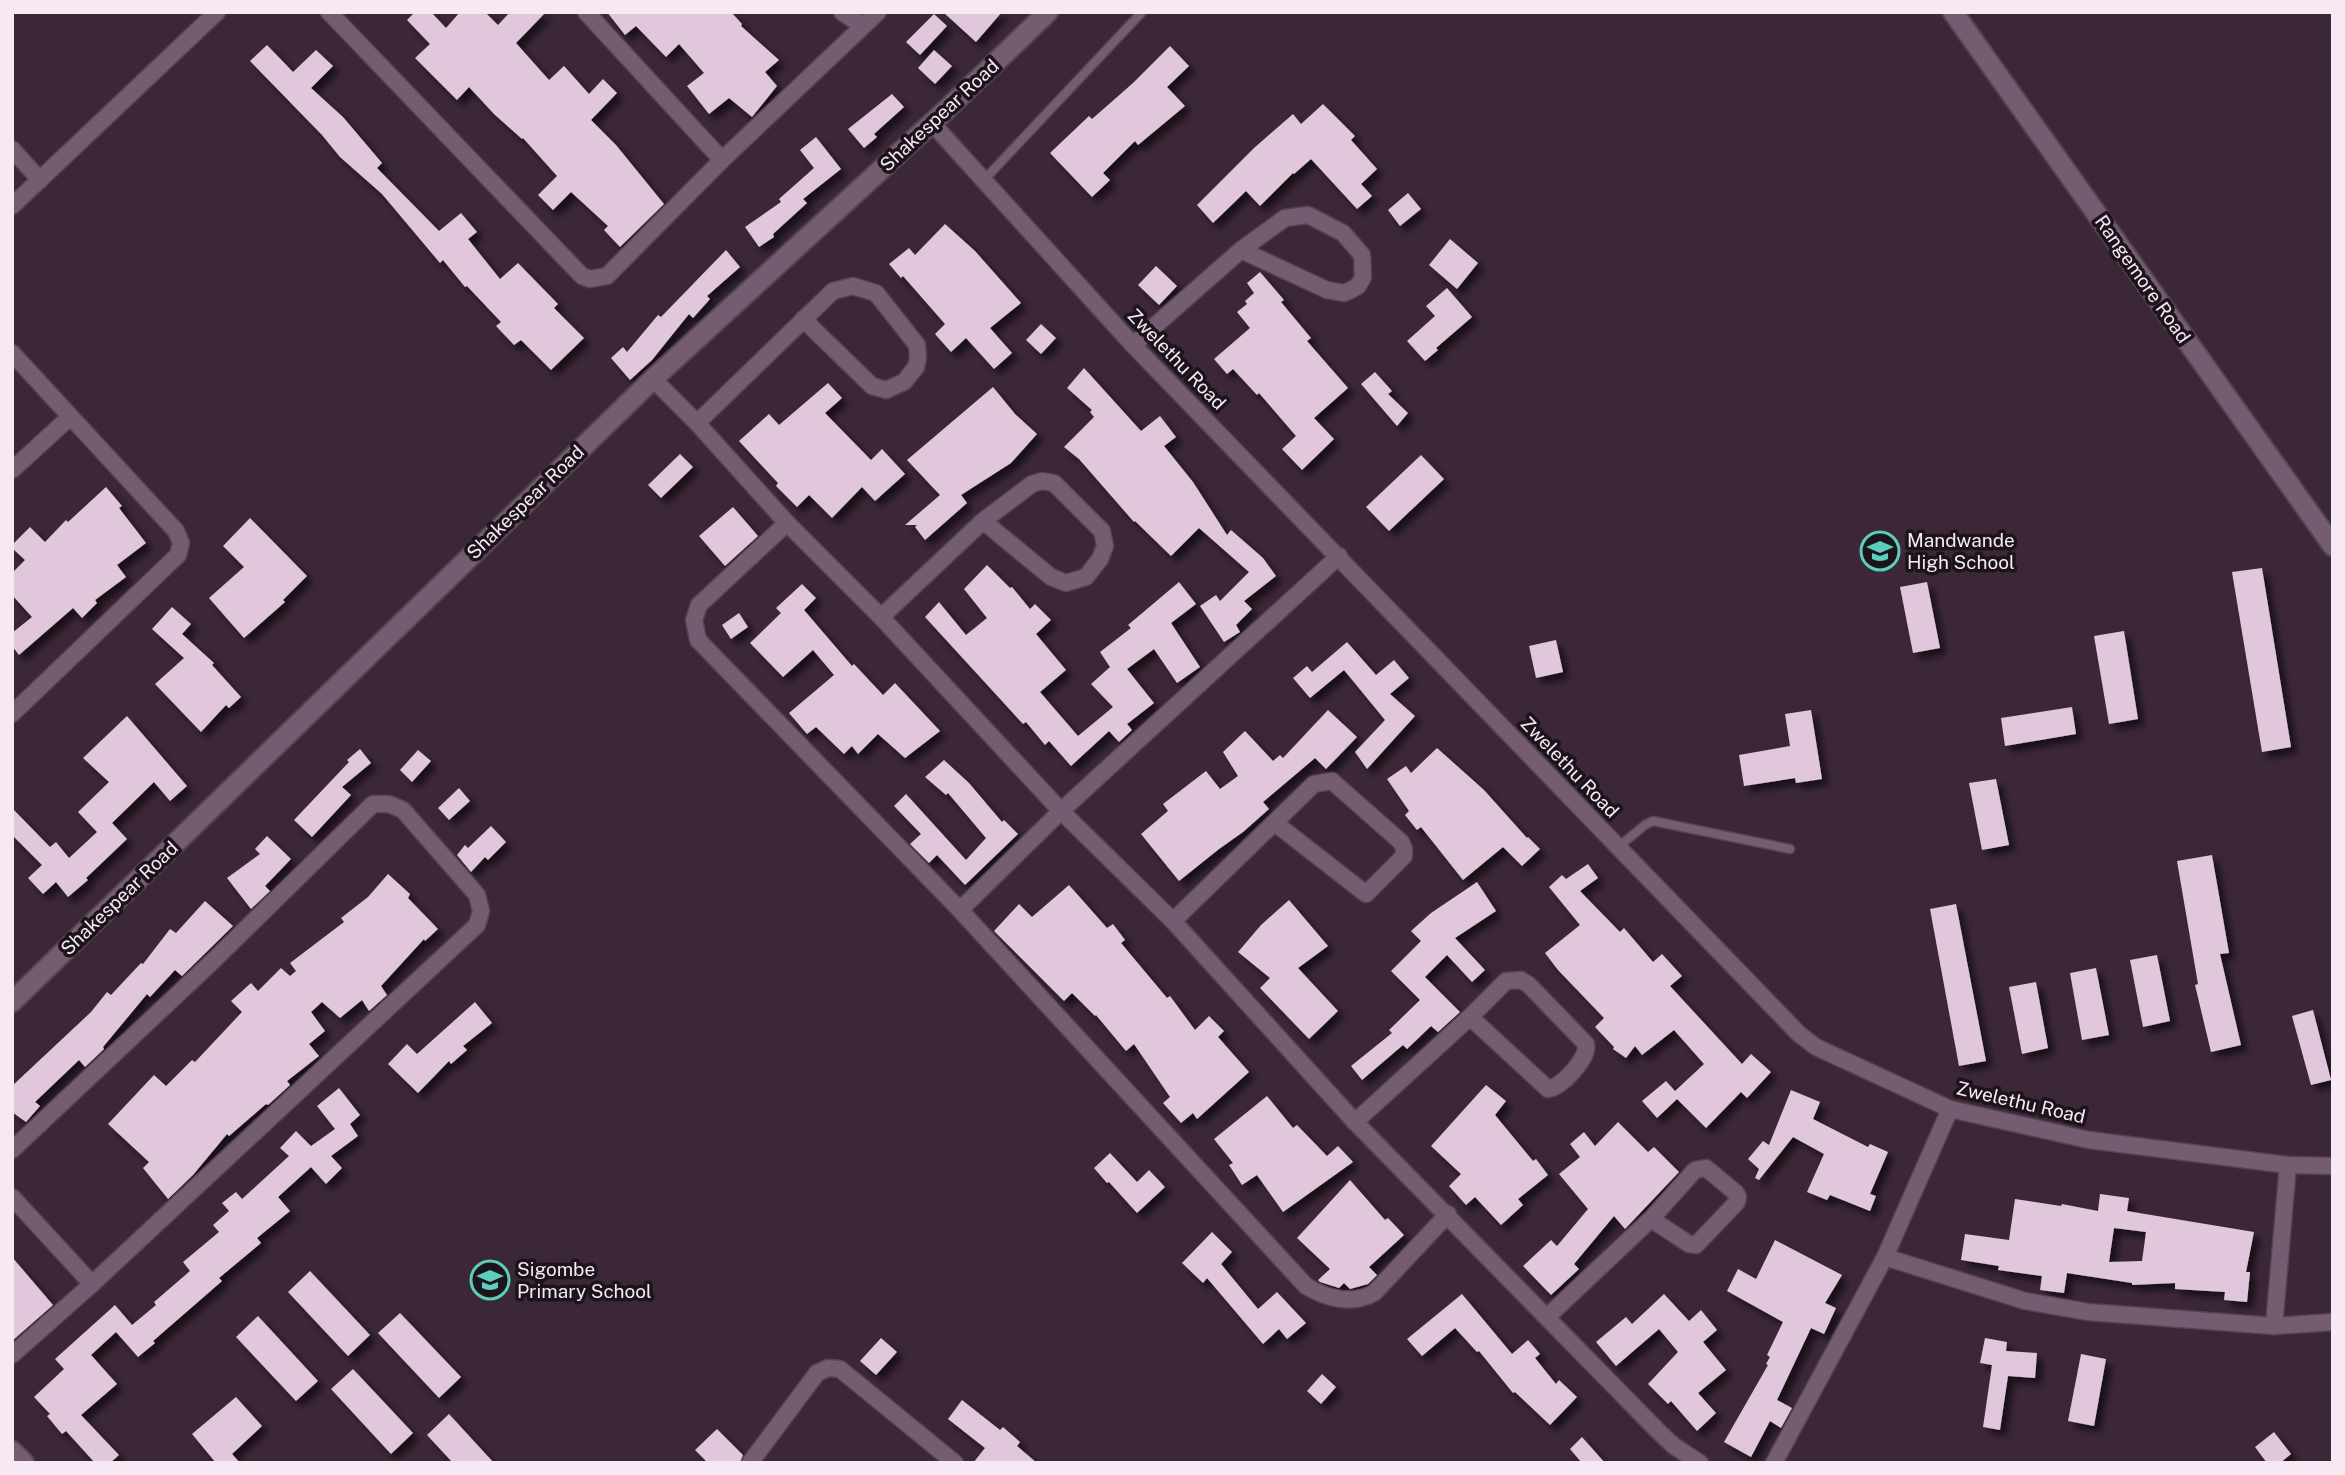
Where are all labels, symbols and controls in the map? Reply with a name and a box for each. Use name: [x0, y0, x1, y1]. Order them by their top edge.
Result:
street label: Shakespear Road: [875, 54, 1003, 176]
street label: Rangemore Road: [2091, 211, 2195, 347]
street label: Zwelethu Road: [1123, 304, 1231, 414]
street label: Shakespear Road: [462, 441, 588, 563]
place label: Mandwande High School: [1907, 529, 2015, 573]
school or university icon: Mandwande High School: [1859, 530, 1901, 572]
street label: Zwelethu Road: [1516, 712, 1624, 822]
street label: Shakespear Road: [56, 837, 182, 959]
street label: Zwelethu Road: [1954, 1076, 2088, 1128]
place label: Sigombe Primary School: [517, 1258, 652, 1302]
school or university icon: Sigombe Primary School: [469, 1259, 511, 1301]

